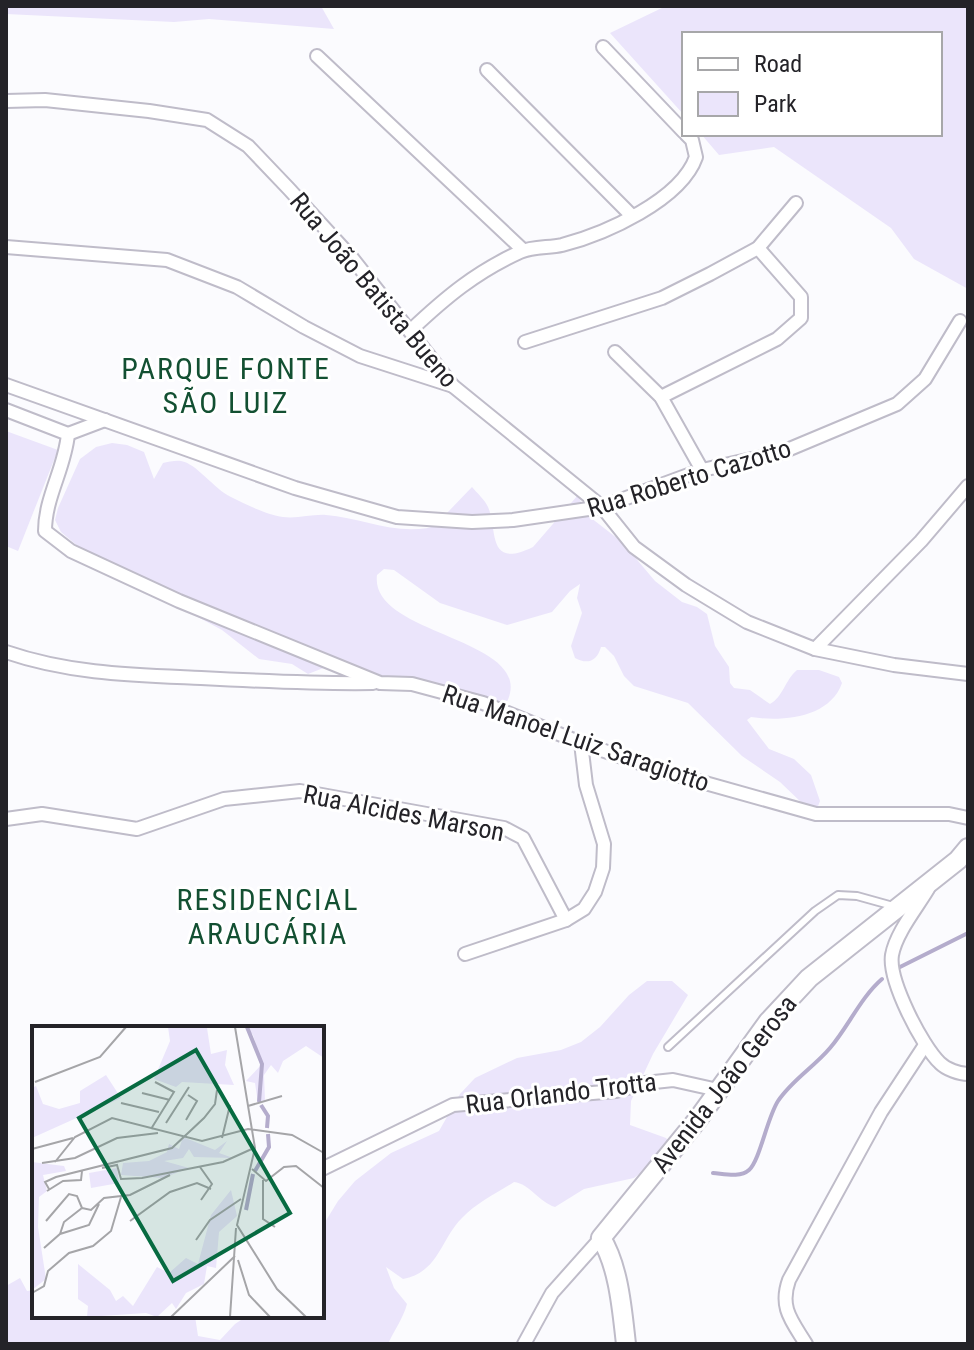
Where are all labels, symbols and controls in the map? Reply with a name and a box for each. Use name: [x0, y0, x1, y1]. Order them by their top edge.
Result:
legend: [682, 32, 942, 136]
text: Road: [754, 50, 802, 78]
text: Park: [754, 90, 797, 118]
street label: Rua João Batista Bueno: [284, 187, 464, 393]
district label: PARQUE FONTE SÃO LUIZ: [121, 351, 331, 420]
street label: Rua Roberto Cazotto: [584, 433, 794, 523]
street label: Rua Manoel Luiz Saragiotto: [439, 678, 713, 798]
street label: Rua Alcides Marson: [301, 779, 507, 847]
district label: RESIDENCIAL ARAUCÁRIA: [177, 882, 359, 951]
street label: Avenida João Gerosa: [645, 989, 803, 1179]
inset map: [32, 1026, 324, 1318]
street label: Rua Orlando Trotta: [464, 1066, 658, 1120]

